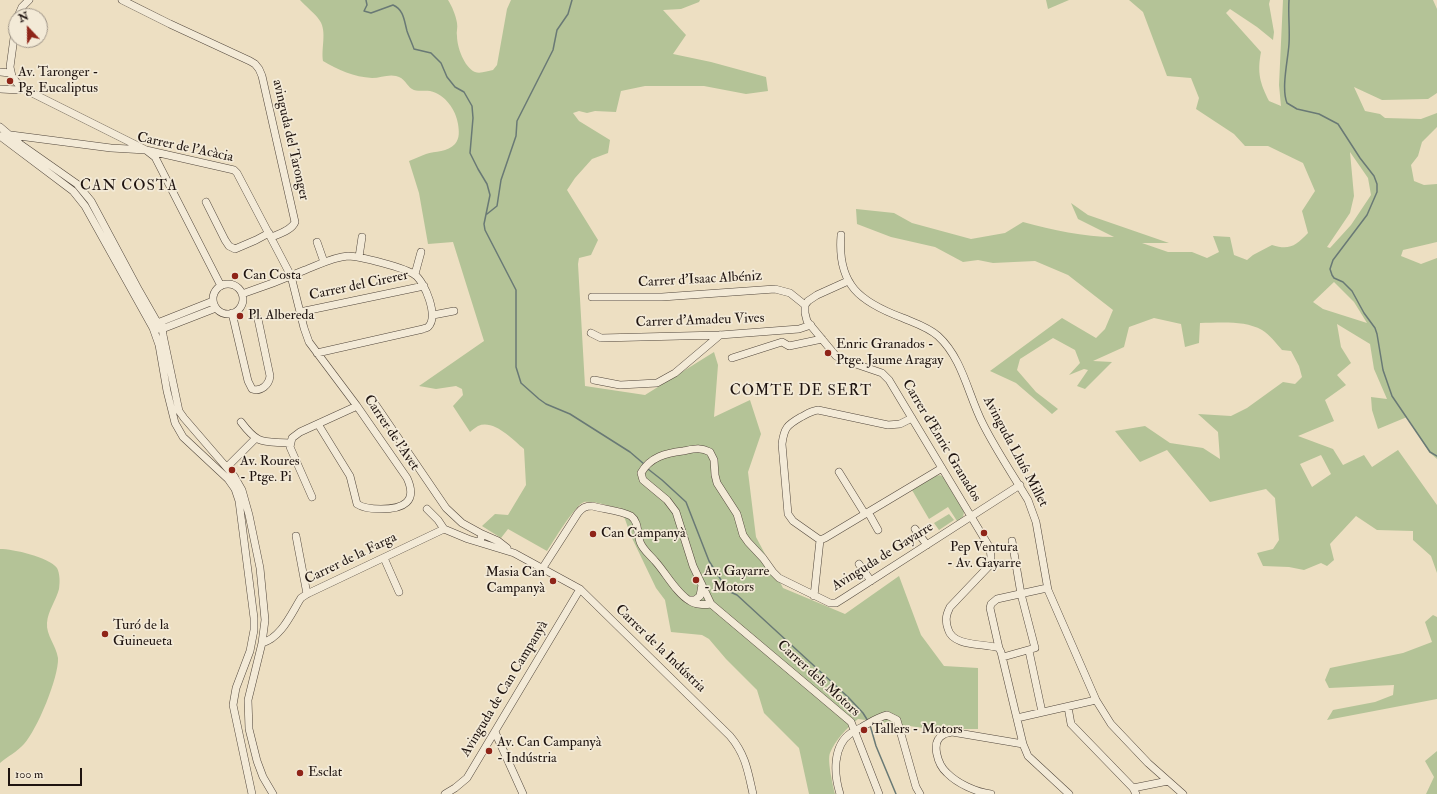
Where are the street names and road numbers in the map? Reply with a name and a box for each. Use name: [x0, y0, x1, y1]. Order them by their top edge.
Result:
street label: avinguda del Taronger: [268, 78, 312, 202]
street label: Carrer de l'Acàcia: [135, 130, 235, 166]
street label: Carrer del Cirerer: [308, 267, 410, 305]
street label: Carrer d'Isaac Albéniz: [638, 268, 762, 292]
street label: Carrer d'Amadeu Vives: [635, 310, 765, 332]
street label: Carrer d'Enric Granados: [898, 377, 984, 505]
street label: Carrer de l'Avet: [360, 392, 422, 474]
street label: Avinguda Lluís Millet: [979, 394, 1051, 510]
street label: Avinguda de Gayarre: [829, 519, 937, 595]
street label: Carrer de la Farga: [302, 529, 400, 589]
street label: Carrer de la Indústria: [611, 602, 709, 696]
street label: Avinguda de Can Campanyà: [458, 618, 552, 760]
street label: Carrer dels Motors: [773, 637, 863, 721]

